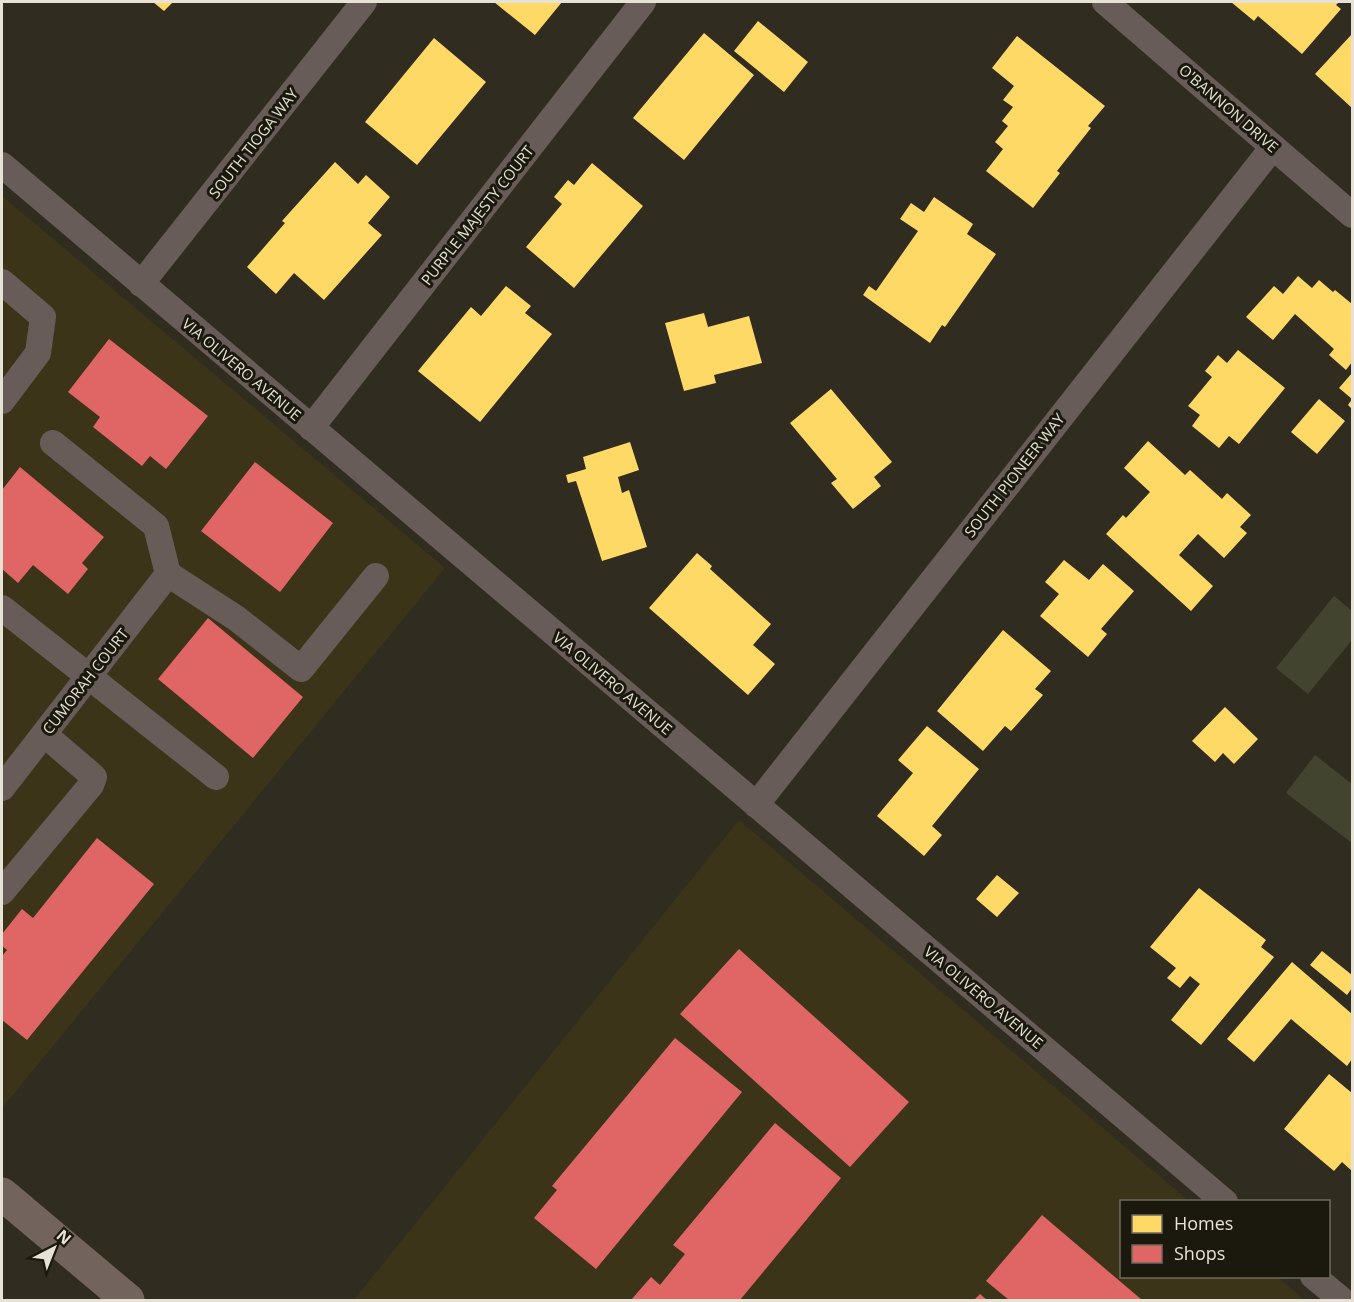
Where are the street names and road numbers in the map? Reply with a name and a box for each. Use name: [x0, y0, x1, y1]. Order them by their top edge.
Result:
street label: O'BANNON DRIVE: [1175, 59, 1283, 157]
street label: SOUTH TIOGA WAY: [204, 84, 303, 202]
street label: PURPLE MAJESTY COURT: [416, 141, 538, 289]
street label: VIA OLIVERO AVENUE: [178, 313, 306, 425]
street label: SOUTH PIONEER WAY: [959, 409, 1069, 541]
street label: CUMORAH COURT: [37, 624, 133, 738]
street label: VIA OLIVERO AVENUE: [549, 627, 677, 739]
street label: VIA OLIVERO AVENUE: [920, 941, 1048, 1053]

